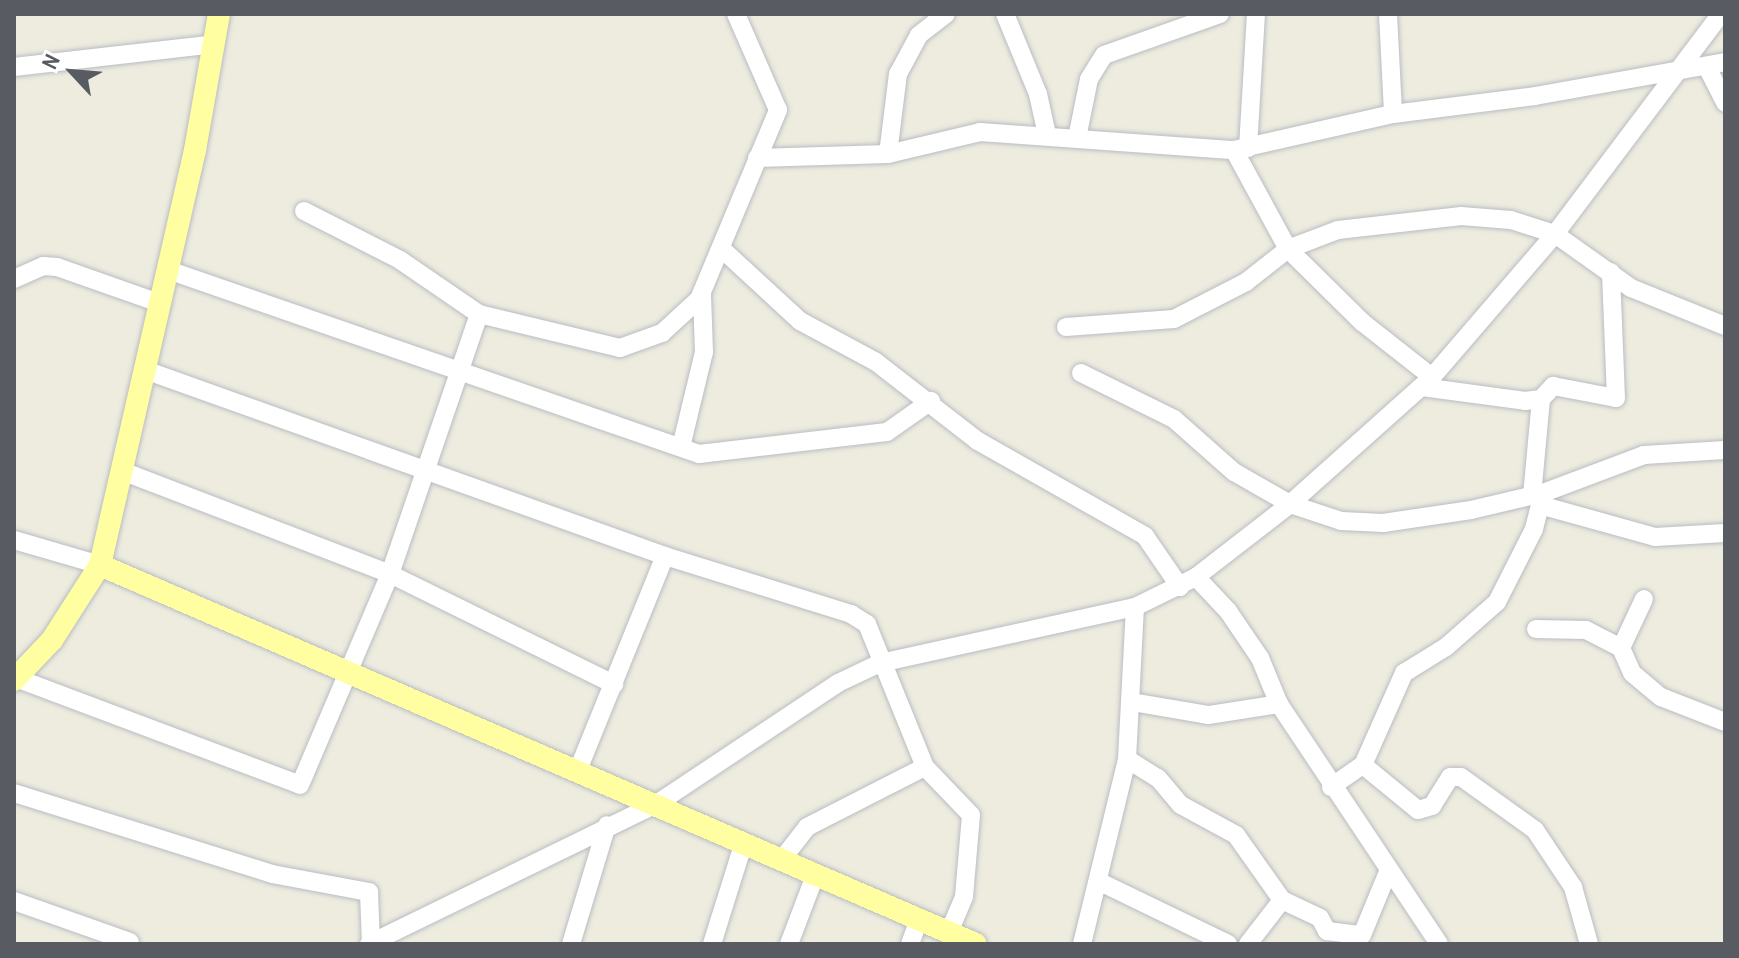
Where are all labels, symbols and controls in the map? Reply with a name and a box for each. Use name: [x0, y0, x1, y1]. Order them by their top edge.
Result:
north arrow: [32, 32, 112, 112]
text: N: [34, 49, 67, 74]

